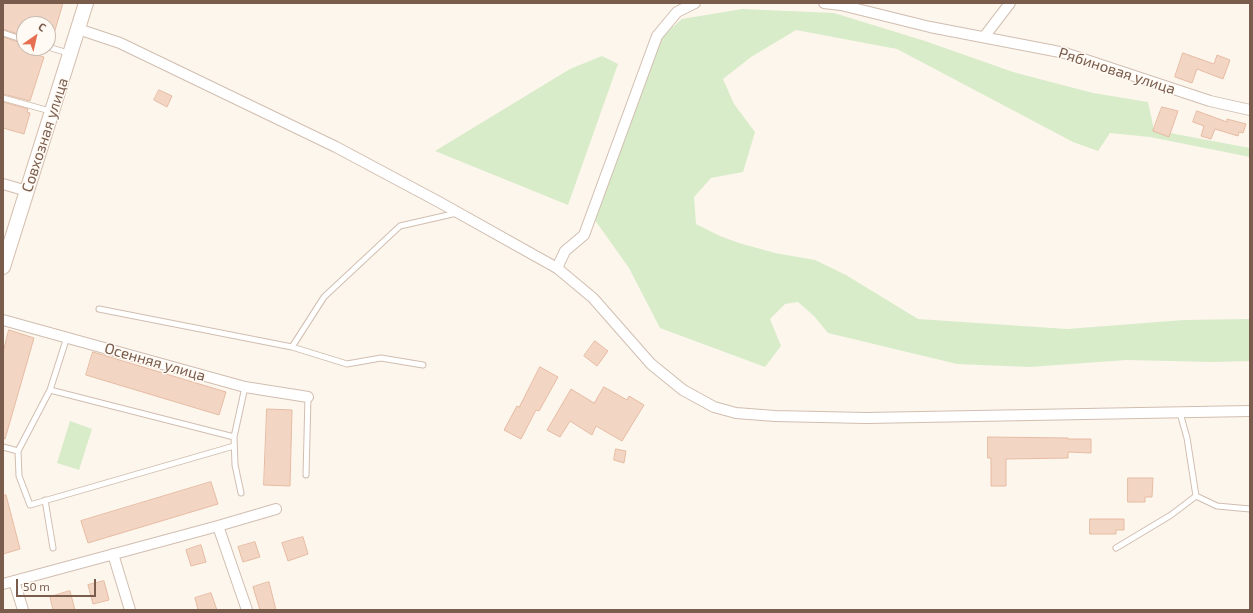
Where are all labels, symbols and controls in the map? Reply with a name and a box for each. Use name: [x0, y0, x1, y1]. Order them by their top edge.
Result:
north arrow: [16, 16, 56, 56]
text: С: [36, 19, 49, 34]
street label: Рябиновая улица: [1056, 44, 1178, 98]
street label: Совхозная улица: [18, 75, 72, 195]
street label: Осенняя улица: [102, 339, 208, 385]
scale bar: [18, 571, 98, 597]
text: 50 m: [23, 579, 50, 593]

